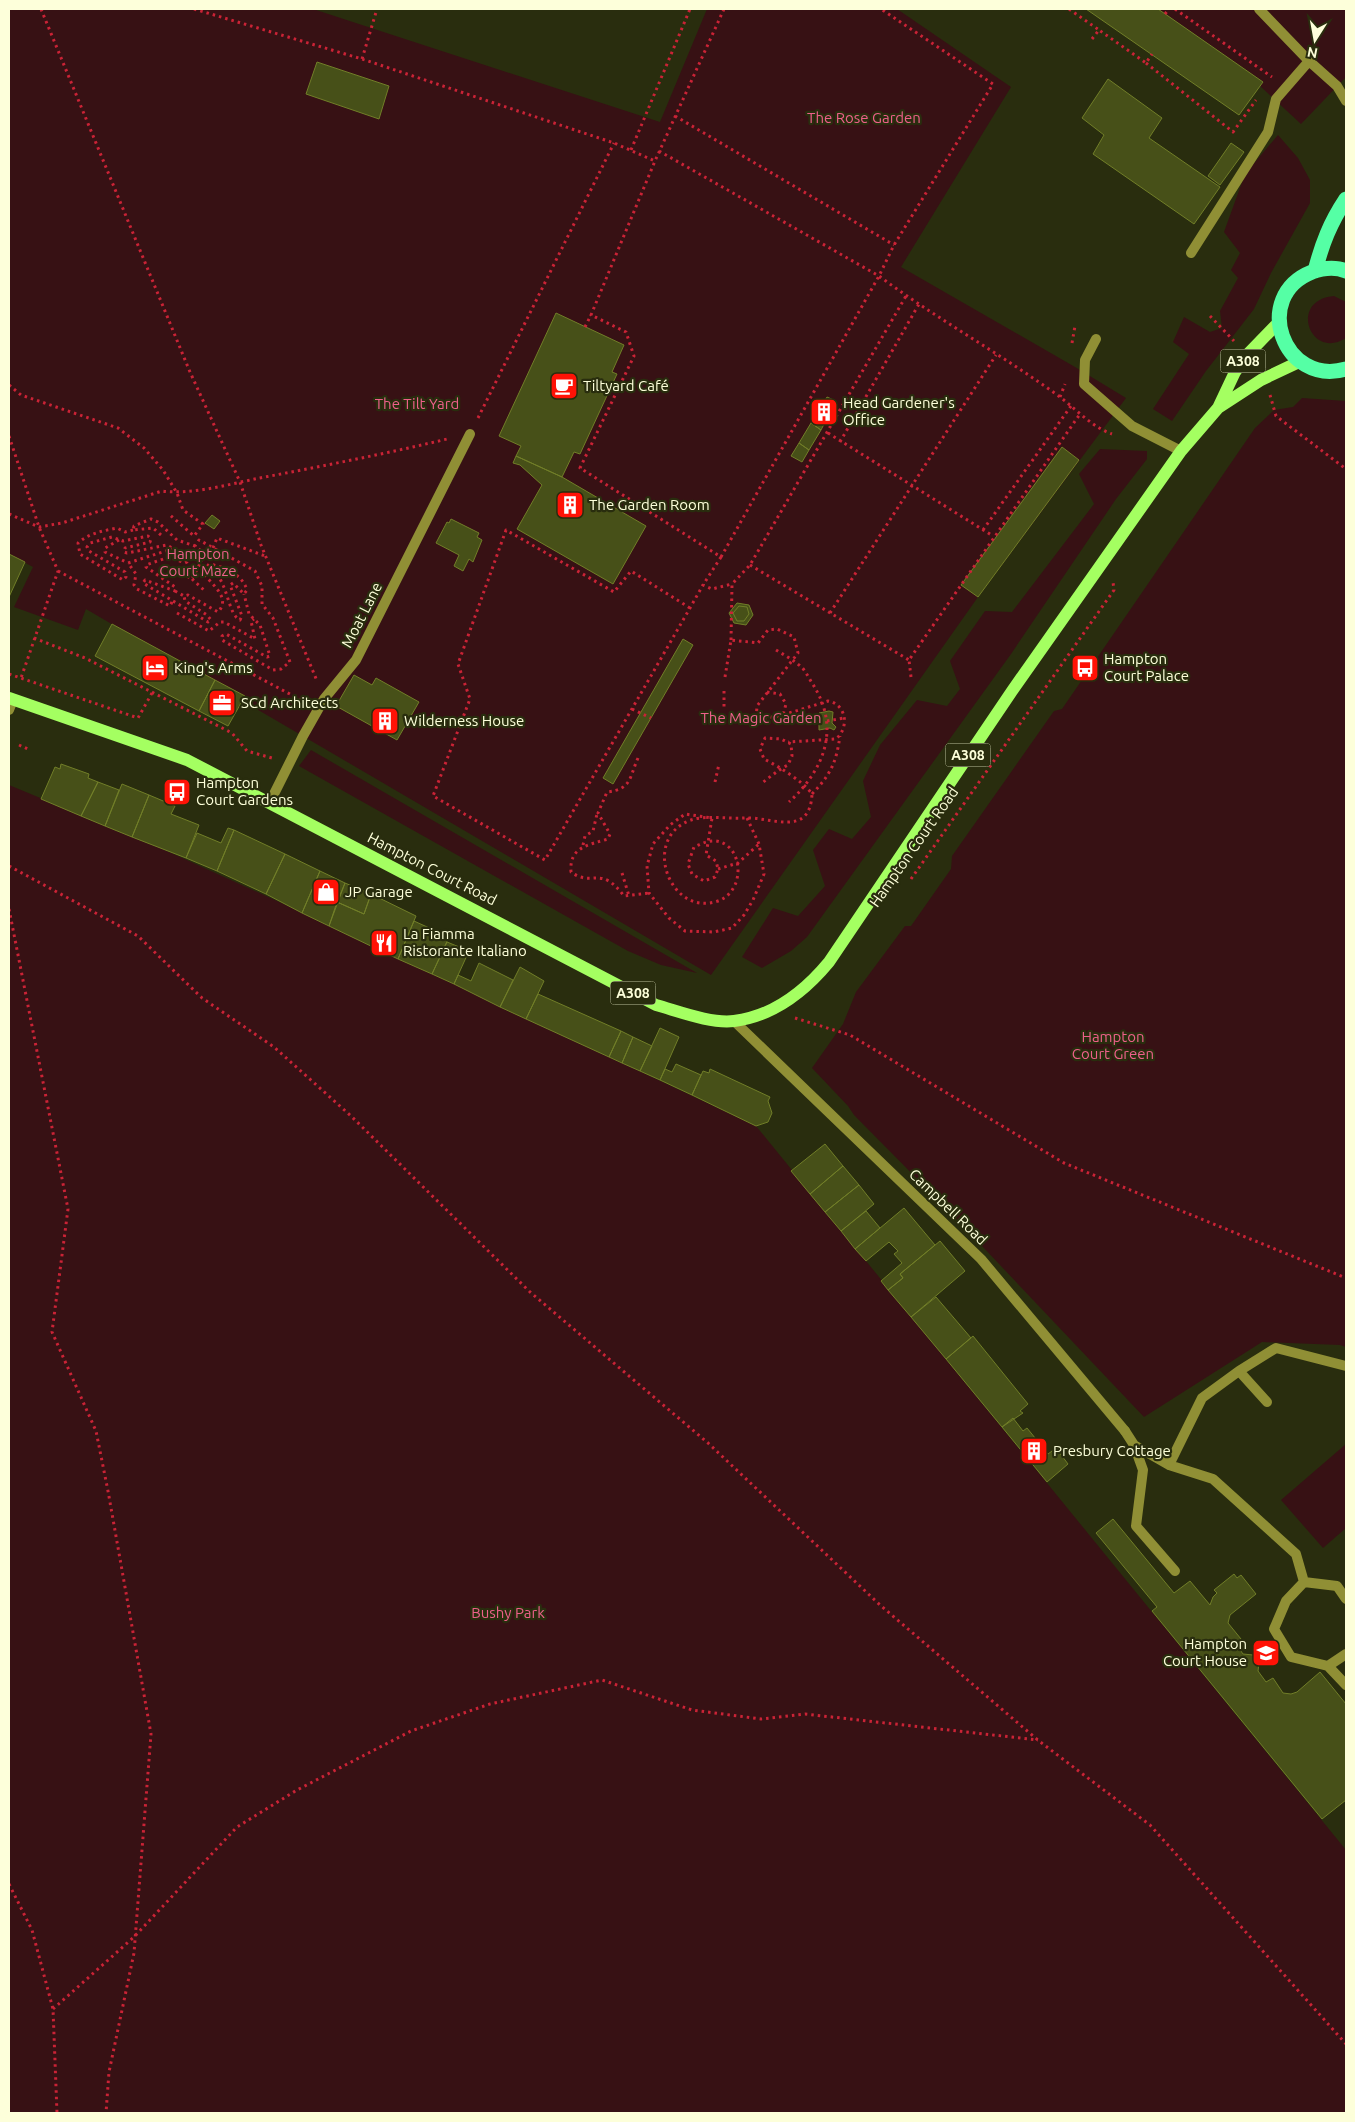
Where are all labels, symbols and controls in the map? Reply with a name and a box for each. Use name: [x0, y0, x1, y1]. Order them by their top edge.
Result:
north arrow: [1290, 15, 1340, 65]
text: N: [1306, 44, 1319, 62]
park label: The Rose Garden: [807, 109, 921, 126]
road number: A308: [1220, 350, 1266, 372]
cafe icon: Tiltyard Café: [549, 371, 579, 401]
place label: Tiltyard Café: [583, 377, 669, 394]
place label: Head Gardener's Office: [843, 394, 955, 428]
park label: The Tilt Yard: [375, 395, 459, 412]
building icon: Head Gardener's Office: [809, 397, 839, 427]
building icon: The Garden Room: [555, 490, 585, 520]
place label: The Garden Room: [589, 496, 710, 513]
park label: Hampton Court Maze: [159, 545, 237, 579]
street label: Moat Lane: [338, 579, 385, 650]
place label: Hampton Court Palace: [1104, 650, 1189, 684]
hotel icon: King's Arms: [140, 653, 170, 683]
bus stop icon: Hampton Court Palace: [1070, 653, 1100, 683]
place label: King's Arms: [174, 659, 253, 676]
office icon: SCd Architects: [207, 688, 237, 718]
place label: SCd Architects: [241, 694, 338, 711]
building icon: Wilderness House: [370, 706, 400, 736]
park label: The Magic Garden: [701, 709, 822, 726]
place label: Wilderness House: [404, 712, 524, 729]
road number: A308: [946, 744, 990, 766]
place label: Hampton Court Gardens: [196, 774, 293, 808]
bus stop icon: Hampton Court Gardens: [162, 777, 192, 807]
street label: Hampton Court Road: [866, 783, 961, 910]
street label: Hampton Court Road: [365, 829, 500, 909]
shop icon: JP Garage: [311, 877, 341, 907]
place label: JP Garage: [345, 883, 413, 900]
place label: La Fiamma Ristorante Italiano: [403, 925, 527, 959]
restaurant icon: La Fiamma Ristorante Italiano: [369, 928, 399, 958]
road number: A308: [610, 981, 656, 1004]
park label: Hampton Court Green: [1072, 1028, 1154, 1062]
street label: Campbell Road: [906, 1165, 991, 1248]
building icon: Presbury Cottage: [1019, 1436, 1049, 1466]
place label: Presbury Cottage: [1053, 1442, 1171, 1459]
park label: Bushy Park: [471, 1604, 545, 1621]
place label: Hampton Court House: [1163, 1635, 1247, 1669]
school or university icon: Hampton Court House: [1251, 1638, 1281, 1668]

